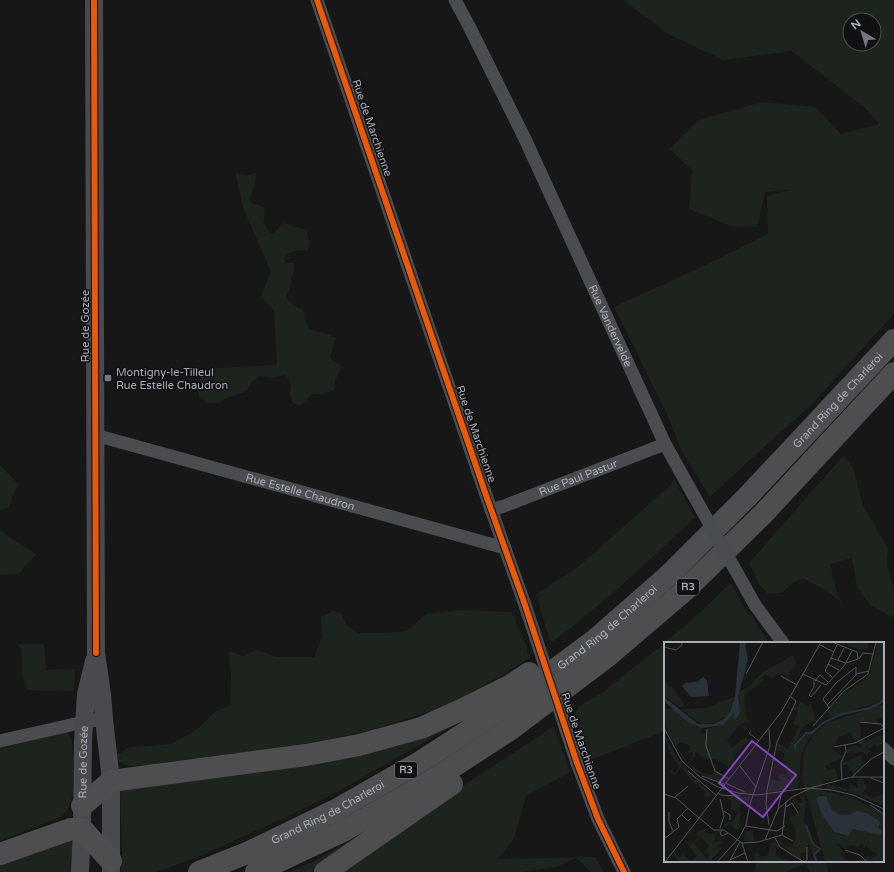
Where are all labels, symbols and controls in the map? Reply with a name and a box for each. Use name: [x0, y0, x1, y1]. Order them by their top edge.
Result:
north arrow: [842, 12, 882, 52]
text: N: [849, 17, 864, 32]
street label: Rue de Marchienne: [349, 78, 395, 178]
street label: Rue Vandervelde: [586, 283, 635, 369]
street label: Rue de Gozée: [79, 290, 92, 362]
street label: Grand Ring de Charleroi: [790, 350, 885, 451]
place label: Montigny-le-Tilleul Rue Estelle Chaudron: [116, 366, 228, 392]
marker: Montigny-le-Tilleul Rue Estelle Chaudron: [103, 373, 113, 383]
street label: Rue de Marchienne: [453, 384, 499, 484]
street label: Rue Paul Pastur: [537, 456, 620, 498]
street label: Rue Estelle Chaudron: [244, 470, 356, 513]
road number: R3: [677, 579, 699, 595]
street label: Grand Ring de Charleroi: [554, 582, 660, 672]
inset map: [664, 642, 884, 862]
street label: Rue de Marchienne: [558, 691, 604, 791]
street label: Rue de Gozée: [76, 725, 90, 798]
road number: R3: [395, 762, 417, 778]
street label: Grand Ring de Charleroi: [269, 777, 386, 847]

